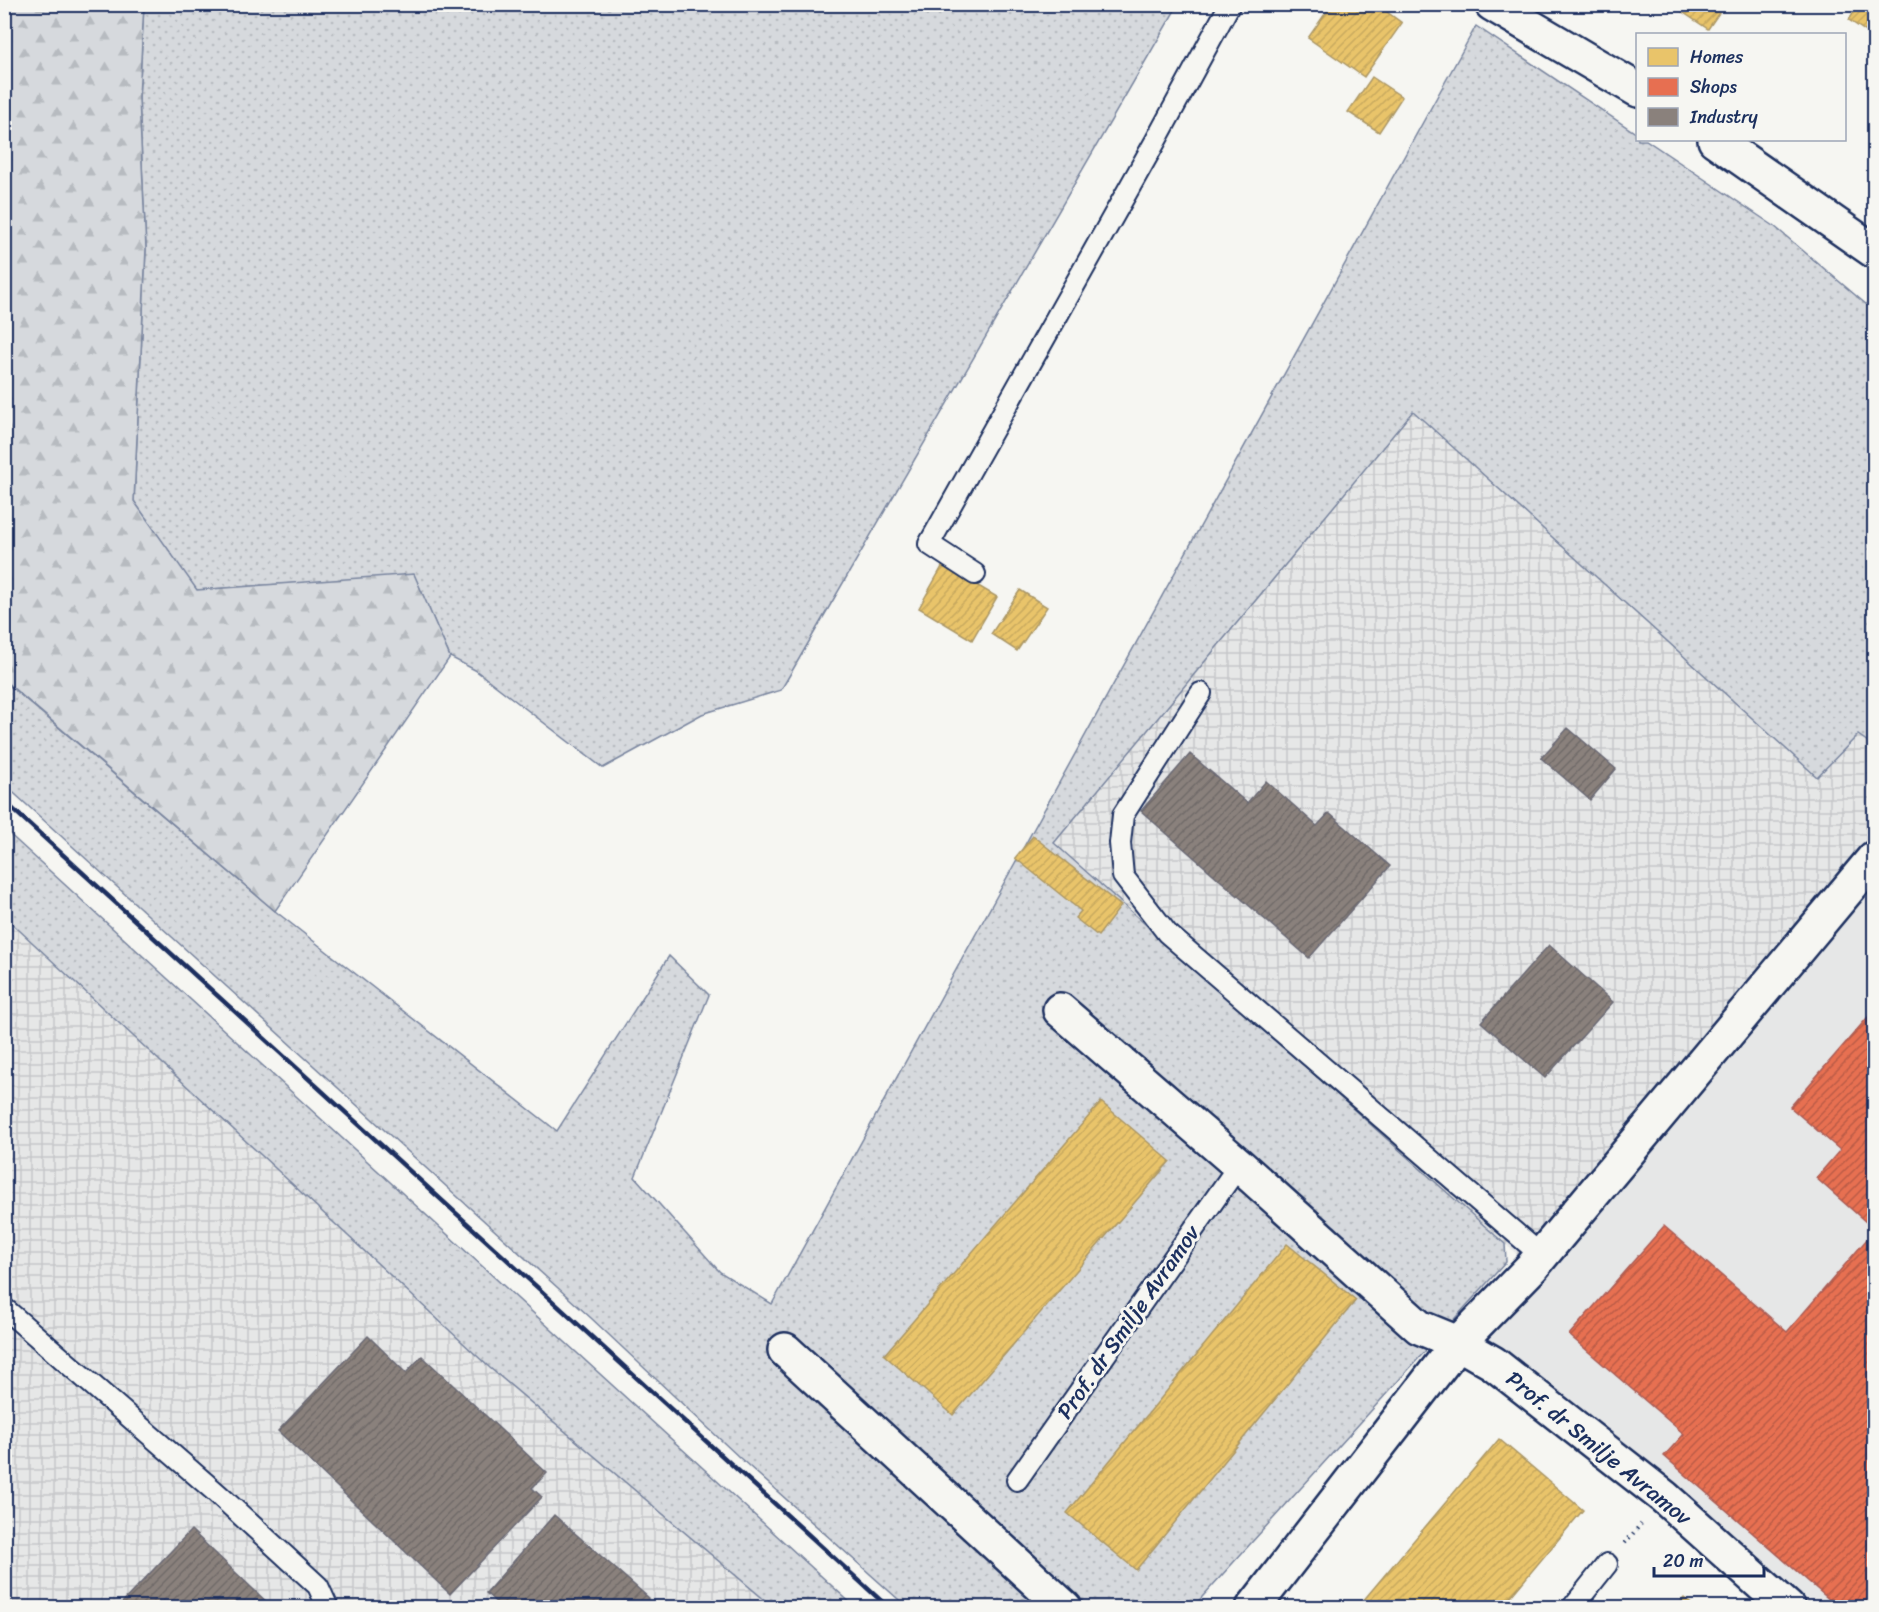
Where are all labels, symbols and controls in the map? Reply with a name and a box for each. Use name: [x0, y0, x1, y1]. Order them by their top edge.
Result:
legend: [1636, 33, 1846, 141]
text: Homes: [1690, 41, 1744, 73]
text: Shops: [1690, 71, 1737, 103]
text: Industry: [1689, 101, 1759, 133]
street label: Prof. dr Smilje Avramov: [1046, 1216, 1210, 1428]
street label: Prof. dr Smilje Avramov: [1497, 1360, 1701, 1536]
scale bar: [1654, 1540, 1764, 1578]
text: 20 m: [1663, 1545, 1703, 1577]

